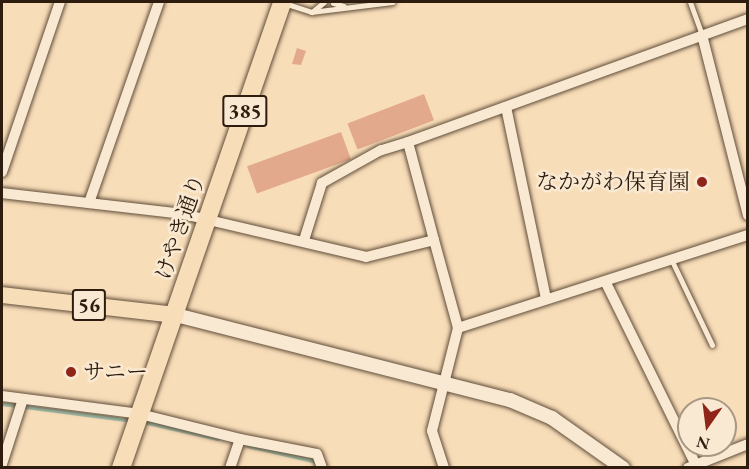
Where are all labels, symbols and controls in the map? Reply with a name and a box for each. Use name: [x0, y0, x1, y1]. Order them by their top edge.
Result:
road number: 385: [221, 93, 269, 129]
place label: なかがわ保育園: [536, 169, 690, 195]
street label: けやき通り: [150, 171, 210, 283]
marker: なかがわ保育園: [695, 175, 709, 189]
road number: 56: [71, 287, 107, 323]
place label: サニー: [83, 359, 149, 385]
marker: サニー: [64, 365, 78, 379]
north arrow: [677, 397, 737, 457]
text: N: [694, 431, 712, 455]

